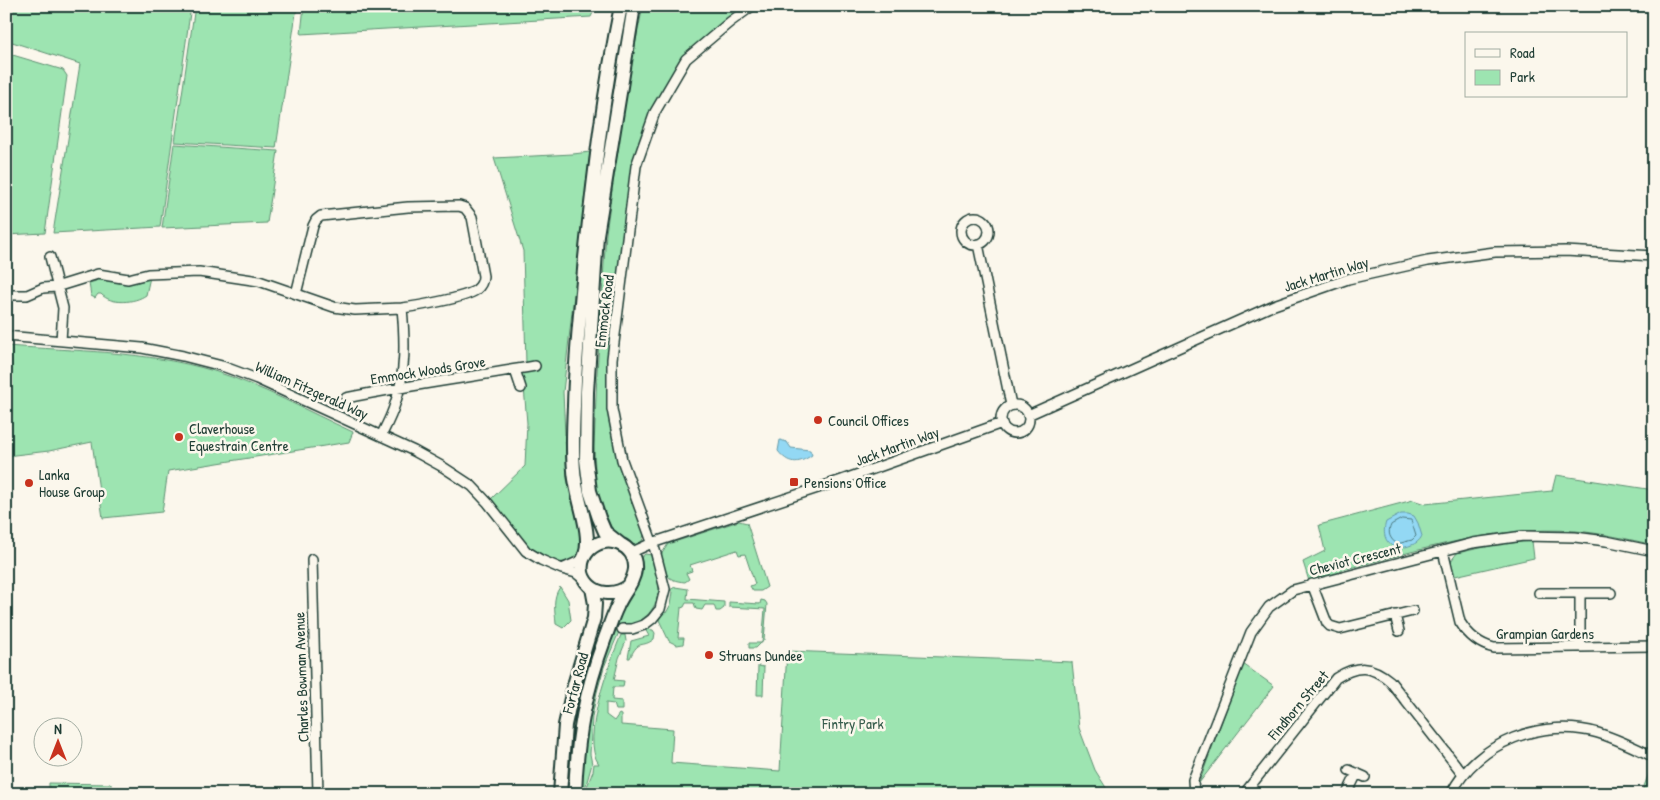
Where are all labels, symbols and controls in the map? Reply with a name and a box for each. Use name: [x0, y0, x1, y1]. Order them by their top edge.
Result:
legend: [1465, 32, 1628, 98]
text: Road: [1510, 42, 1535, 63]
text: Park: [1510, 66, 1535, 87]
street label: Jack Martin Way: [1281, 251, 1371, 297]
street label: Emmock Road: [589, 273, 619, 349]
street label: Emmock Woods Grove: [369, 351, 487, 389]
street label: William Fitzgerald Way: [252, 356, 372, 424]
place label: Council Offices: [828, 410, 909, 431]
marker: Council Offices: [812, 414, 824, 426]
place label: Claverhouse Equestrain Centre: [189, 418, 289, 456]
street label: Jack Martin Way: [852, 421, 942, 471]
marker: Claverhouse Equestrain Centre: [173, 431, 185, 443]
place label: Lanka House Group: [39, 464, 105, 502]
place label: Pensions Office: [804, 472, 887, 493]
marker: Pensions Office: [788, 476, 800, 488]
marker: Lanka House Group: [23, 477, 35, 489]
street label: Cheviot Crescent: [1307, 537, 1404, 581]
street label: Charles Bowman Avenue: [288, 611, 314, 742]
street label: Grampian Gardens: [1496, 623, 1594, 644]
place label: Struans Dundee: [719, 645, 802, 666]
marker: Struans Dundee: [703, 649, 715, 661]
street label: Forfar Road: [557, 650, 593, 717]
street label: Findhorn Street: [1262, 665, 1334, 745]
park label: Fintry Park: [821, 713, 884, 734]
north arrow: [32, 718, 82, 768]
text: N: [54, 719, 62, 738]

